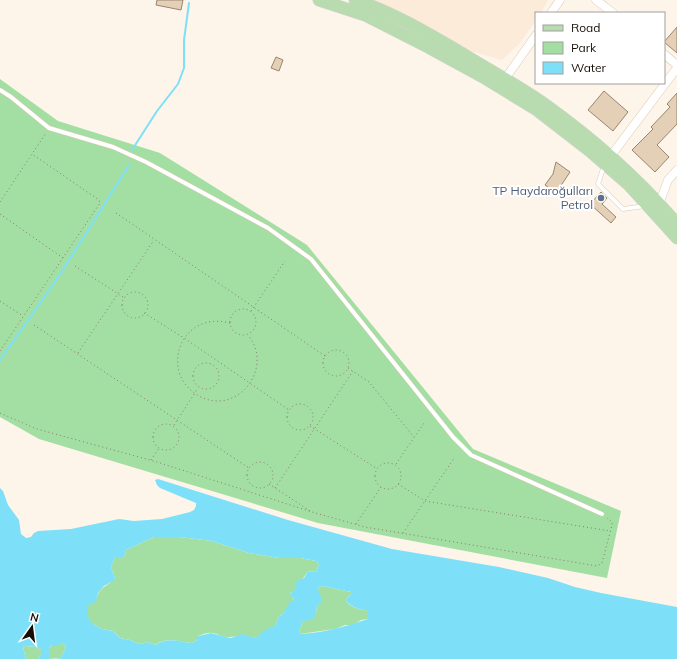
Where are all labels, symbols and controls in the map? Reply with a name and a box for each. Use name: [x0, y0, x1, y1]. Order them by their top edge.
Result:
legend: [535, 12, 665, 84]
text: Road: [571, 20, 600, 35]
text: Park: [571, 40, 597, 55]
text: Water: [571, 60, 607, 75]
place label: TP Haydaroğulları Petrol: [492, 183, 593, 212]
marker: TP Haydaroğulları Petrol: [596, 193, 606, 203]
north arrow: [12, 607, 52, 647]
text: N: [29, 609, 40, 625]

